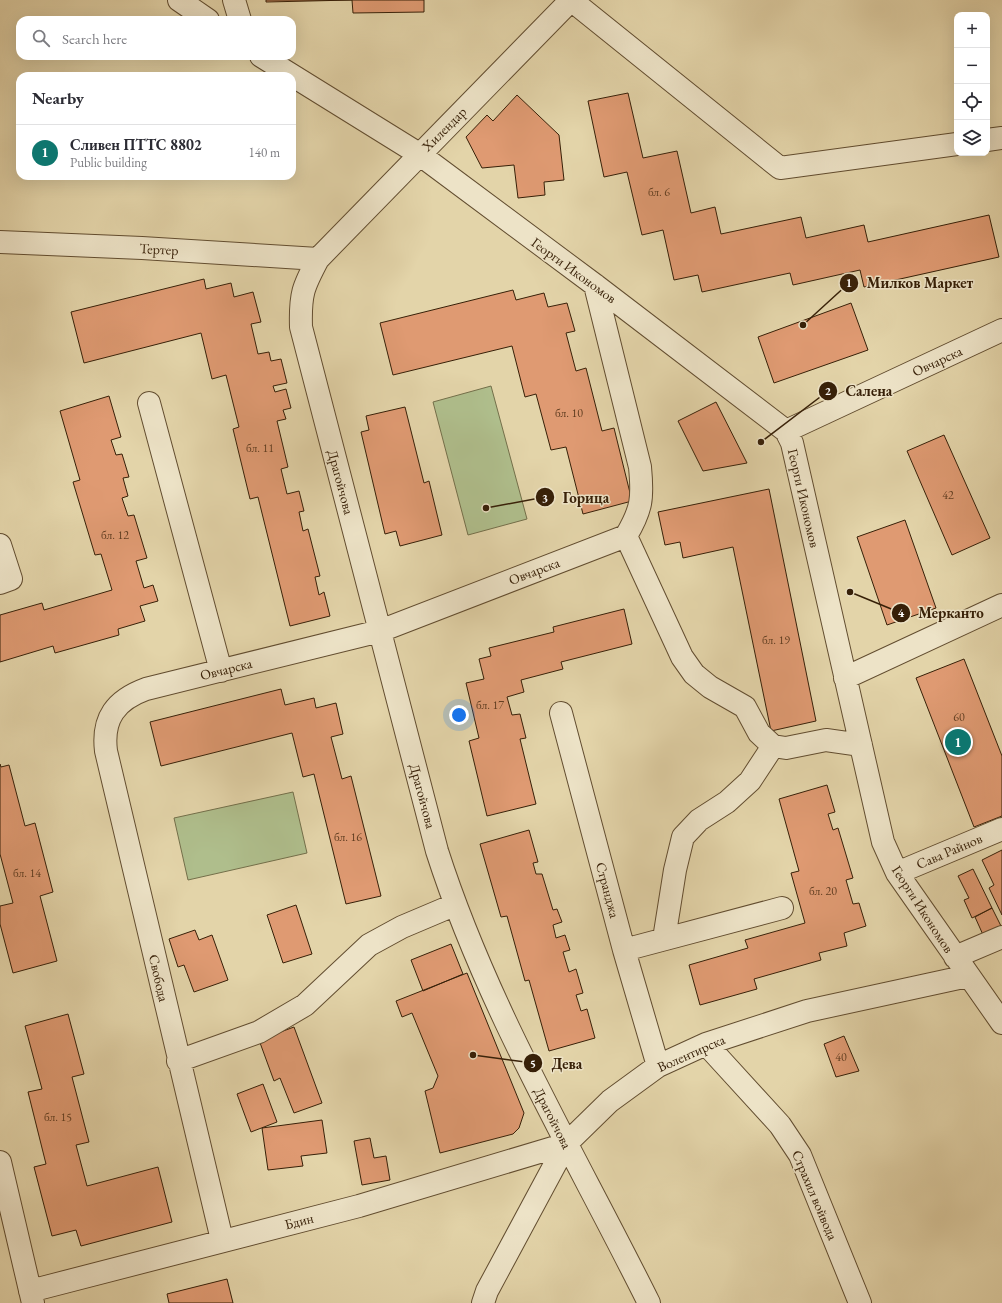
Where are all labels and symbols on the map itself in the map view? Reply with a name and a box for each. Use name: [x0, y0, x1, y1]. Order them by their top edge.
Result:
street label: Хилендар: [417, 103, 470, 156]
house number: бл. 6: [648, 184, 670, 200]
street label: Георги Икономов: [528, 233, 620, 307]
street label: Тертер: [139, 239, 179, 259]
callout: Милков Маркет: [839, 269, 982, 296]
text: Милков Маркет: [867, 273, 974, 292]
text: 1: [846, 275, 852, 291]
street label: Овчарска: [909, 341, 965, 380]
callout: Салена: [818, 377, 901, 404]
text: Салена: [846, 381, 893, 400]
text: 2: [825, 383, 832, 399]
house number: бл. 10: [555, 405, 583, 421]
house number: бл. 11: [246, 440, 274, 456]
street label: Георги Икономов: [784, 447, 824, 549]
street label: Драгойчова: [324, 448, 358, 517]
callout: Горица: [535, 484, 617, 511]
house number: 42: [942, 487, 954, 503]
text: Горица: [563, 488, 610, 507]
text: 3: [542, 490, 548, 506]
house number: бл. 12: [101, 527, 129, 543]
street label: Овчарска: [506, 553, 562, 589]
callout: Мерканто: [891, 600, 992, 627]
text: Мерканто: [918, 603, 984, 622]
text: 4: [898, 605, 905, 621]
house number: бл. 19: [762, 632, 790, 648]
street label: Овчарска: [198, 654, 254, 684]
house number: бл. 17: [476, 697, 504, 713]
your location: [449, 705, 469, 725]
house number: 60: [953, 709, 965, 725]
pin: 1: [945, 727, 971, 757]
street label: Драгойчова: [406, 762, 440, 831]
house number: бл. 16: [334, 829, 362, 845]
street label: Сава Райнов: [913, 829, 985, 873]
street label: Странджа: [592, 860, 624, 920]
street label: Георги Икономов: [888, 862, 958, 956]
house number: бл. 14: [13, 865, 41, 881]
house number: бл. 20: [809, 883, 837, 899]
street label: Свобода: [145, 953, 173, 1004]
street label: Волентирска: [654, 1030, 728, 1076]
house number: 40: [835, 1049, 847, 1065]
callout: Дева: [523, 1050, 590, 1077]
text: Дева: [552, 1054, 583, 1073]
text: 5: [530, 1056, 536, 1072]
street label: Драгойчова: [530, 1084, 576, 1152]
house number: бл. 15: [44, 1109, 72, 1125]
street label: Страхил войвода: [788, 1147, 842, 1243]
street label: Бдин: [283, 1209, 315, 1233]

